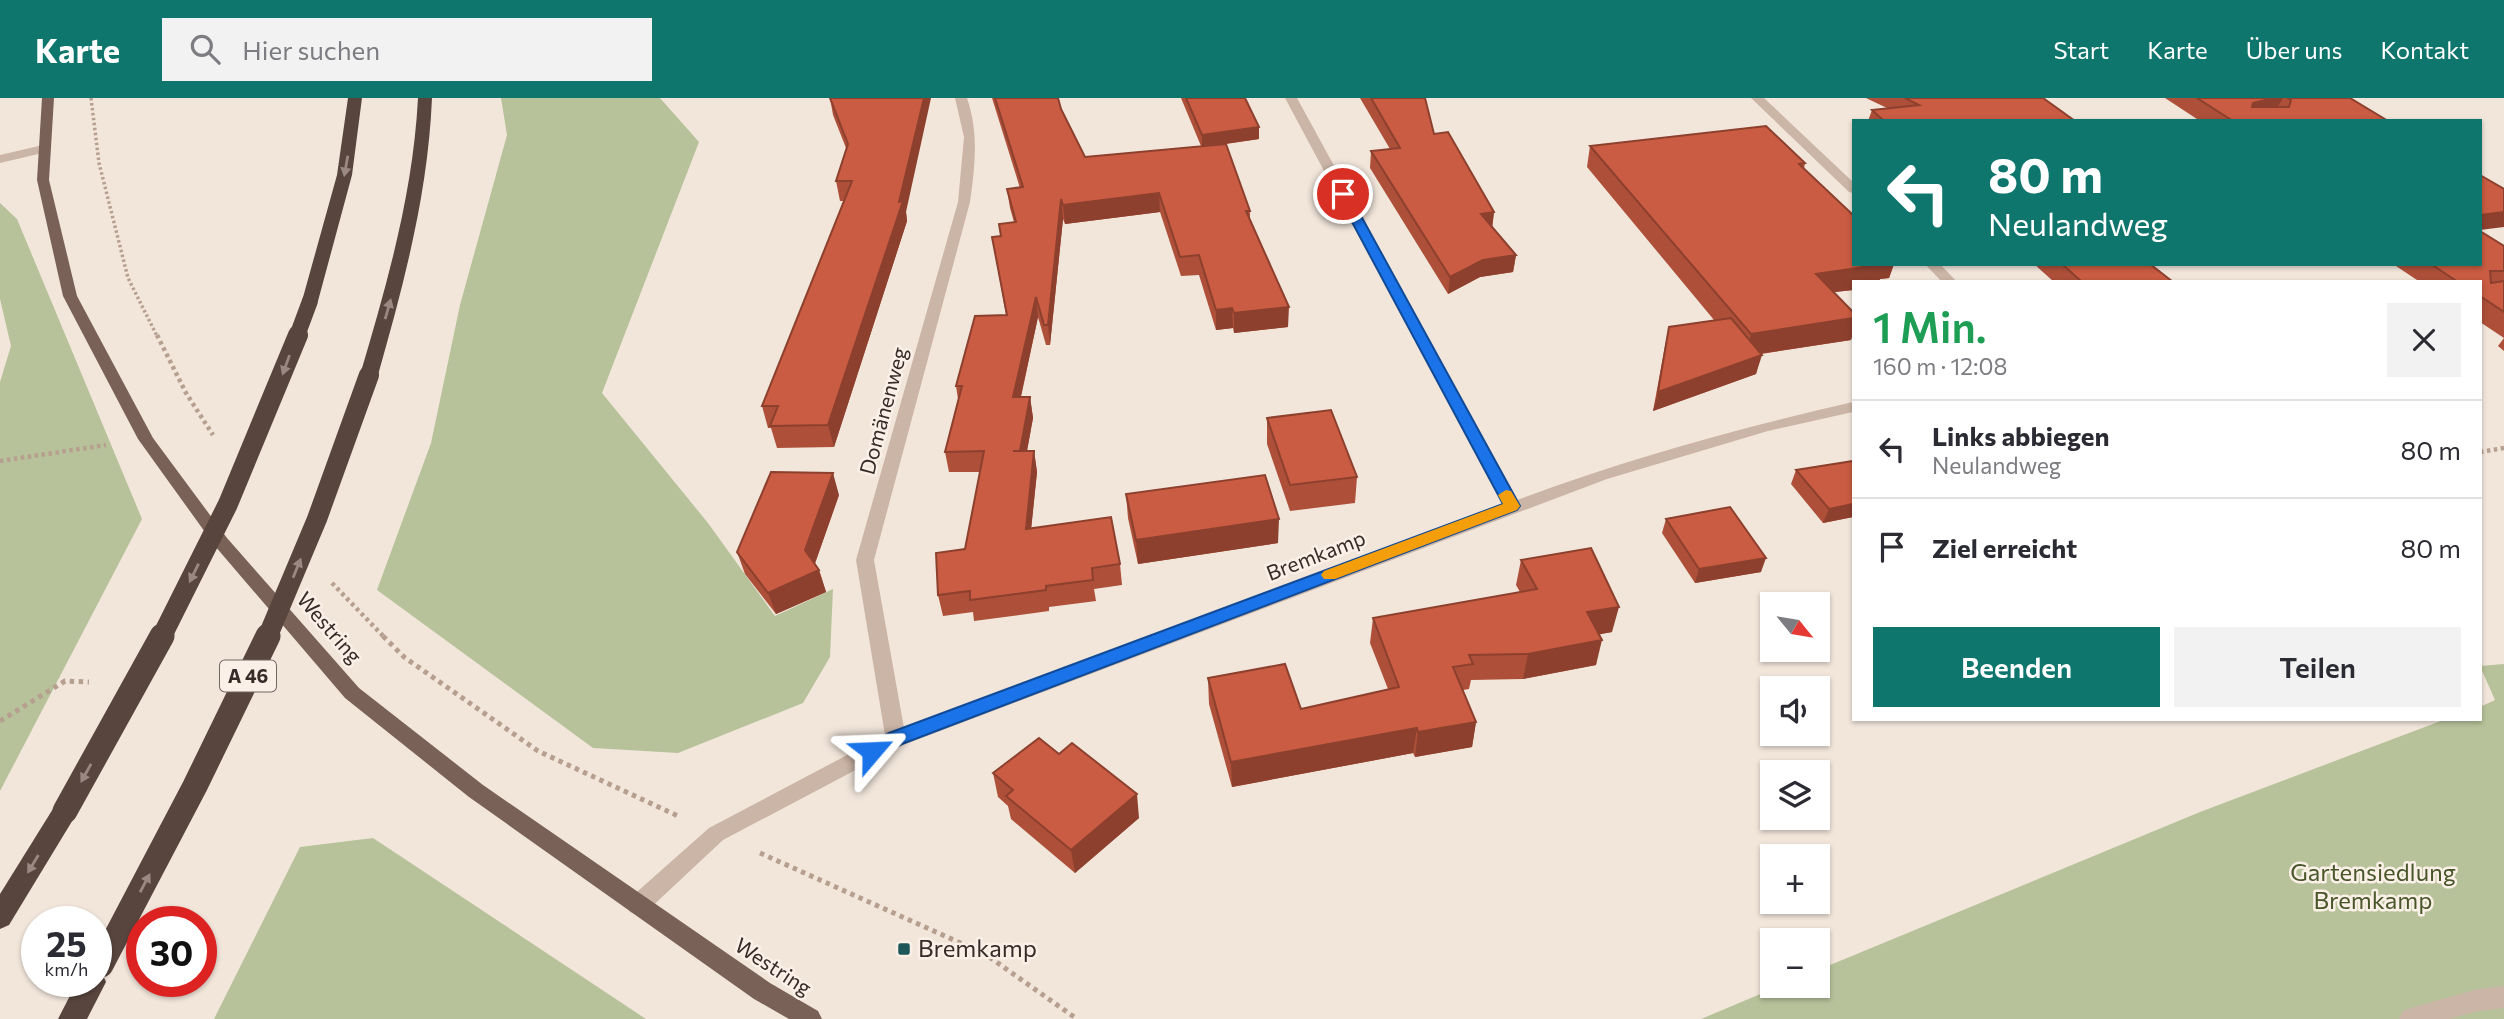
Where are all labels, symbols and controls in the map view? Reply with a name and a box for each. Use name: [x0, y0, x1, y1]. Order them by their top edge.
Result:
search box: [162, 18, 652, 81]
text: Karte: [35, 29, 120, 70]
icon: search: [186, 30, 224, 68]
text: Hier suchen: [242, 34, 380, 65]
text: Start: [2054, 35, 2109, 64]
text: Karte: [2147, 35, 2208, 64]
text: Über uns: [2246, 35, 2342, 64]
text: Kontakt: [2380, 35, 2469, 64]
text: 80 m: [1988, 143, 2103, 203]
icon: left: [1873, 147, 1964, 238]
one-way arrow: [340, 155, 351, 177]
pin: [1313, 164, 1373, 224]
icon: arrive: [1324, 175, 1362, 213]
text: Neulandweg: [1988, 203, 2168, 243]
one-way arrow: [383, 299, 393, 320]
text: 1 Min.: [1873, 300, 1986, 352]
button: close: [2387, 303, 2461, 377]
street label: Domänenweg: [854, 344, 912, 477]
text: 160 m · 12:08: [1873, 352, 2008, 380]
one-way arrow: [281, 355, 292, 376]
text: Links abbiegen: [1932, 420, 2110, 451]
icon: left: [1873, 430, 1911, 468]
text: 80 m: [2401, 434, 2461, 465]
text: Neulandweg: [1932, 451, 2061, 479]
street label: Bremkamp: [1262, 524, 1369, 585]
icon: arrive: [1873, 528, 1911, 566]
text: Ziel erreicht: [1932, 532, 2077, 563]
text: 80 m: [2401, 532, 2461, 563]
one-way arrow: [291, 558, 302, 579]
one-way arrow: [188, 563, 199, 583]
street label: Westring: [292, 586, 368, 668]
north arrow: [1760, 592, 1830, 662]
map controls: [1760, 592, 1830, 998]
button: Beenden: [1873, 627, 2160, 707]
button: Teilen: [2174, 627, 2461, 707]
road number: A 46: [220, 660, 276, 692]
button: sound: [1760, 676, 1830, 746]
position arrow: [835, 714, 909, 788]
button: layers: [1760, 760, 1830, 830]
one-way arrow: [80, 763, 92, 783]
button: +: [1760, 844, 1830, 914]
one-way arrow: [26, 855, 39, 874]
park label: Gartensiedlung Bremkamp: [2290, 857, 2456, 914]
one-way arrow: [139, 873, 150, 893]
speed limit sign: 30: [126, 906, 217, 997]
text: 25: [46, 921, 87, 964]
button: −: [1760, 928, 1830, 998]
street label: Westring: [731, 932, 817, 1000]
place label: Bremkamp: [918, 933, 1037, 962]
marker: Bremkamp: [896, 941, 912, 957]
text: km/h: [45, 958, 88, 980]

